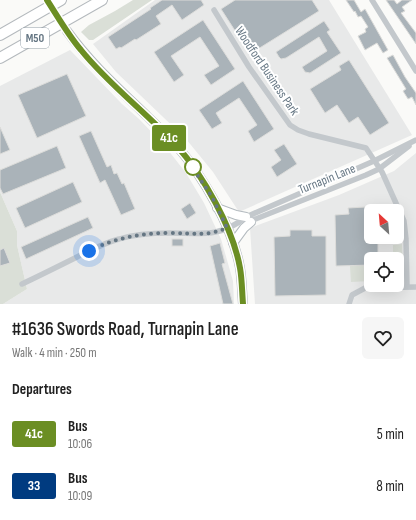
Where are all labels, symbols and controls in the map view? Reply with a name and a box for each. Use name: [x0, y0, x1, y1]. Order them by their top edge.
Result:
street label: Woodford Business Park: [231, 24, 303, 118]
road number: M50: [21, 28, 49, 48]
line badge: 41c: [146, 125, 192, 151]
text: 41c: [160, 129, 178, 146]
unlabelled marker: [184, 158, 202, 176]
street label: Turnapin Lane: [296, 160, 358, 198]
north arrow: [364, 204, 404, 244]
map controls: [364, 204, 404, 292]
your location: [79, 241, 99, 261]
button: locate: [364, 252, 404, 292]
button: heart: [362, 317, 404, 359]
text: #1636 Swords Road, Turnapin Lane: [12, 318, 239, 341]
text: Walk · 4 min · 250 m: [12, 345, 97, 361]
text: Departures: [12, 380, 72, 399]
text: Bus: [68, 417, 87, 436]
text: 41c: [25, 425, 43, 442]
text: 5 min: [377, 425, 404, 444]
text: 10:06: [68, 436, 92, 452]
text: Bus: [68, 469, 87, 488]
text: 33: [28, 477, 40, 494]
text: 8 min: [376, 477, 404, 496]
text: 10:09: [68, 488, 92, 504]

